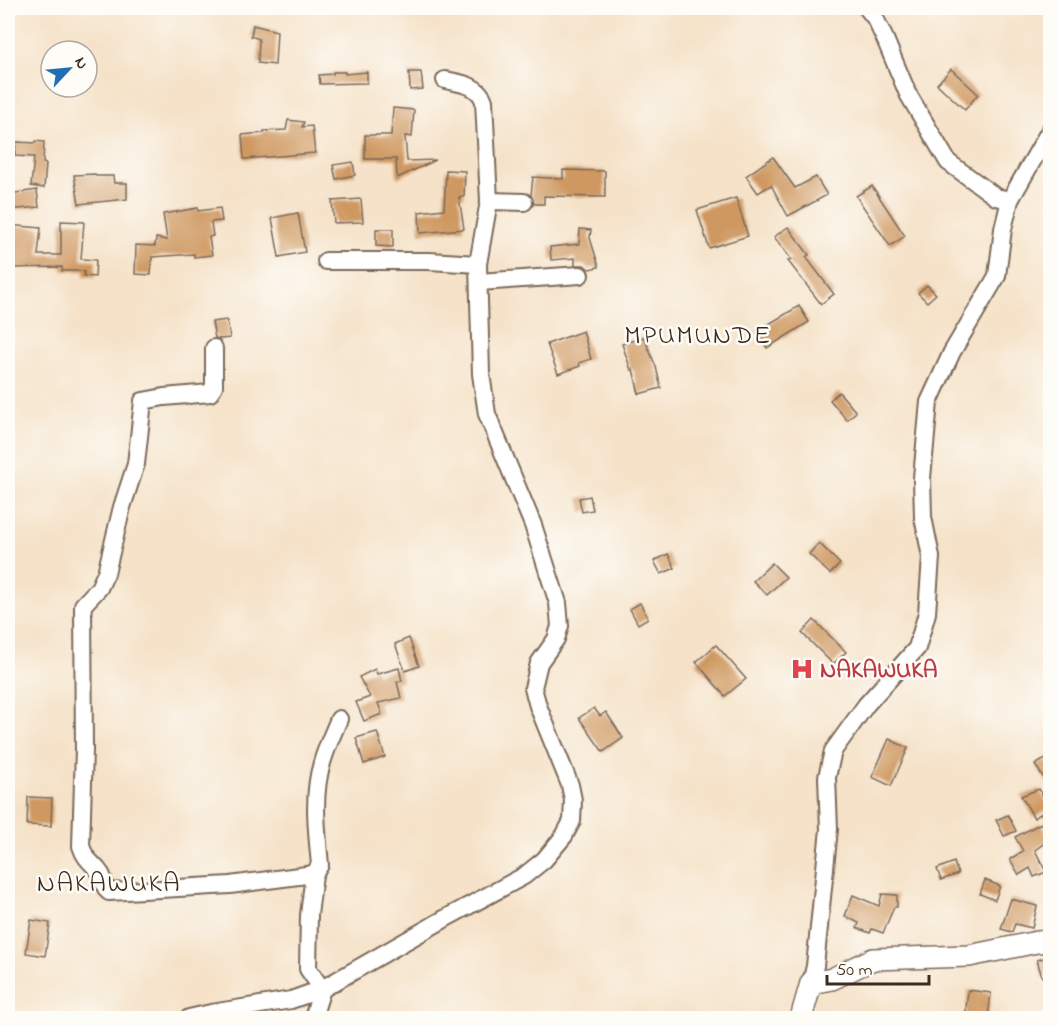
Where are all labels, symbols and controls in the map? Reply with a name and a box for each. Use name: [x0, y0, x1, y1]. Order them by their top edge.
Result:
north arrow: [39, 39, 99, 99]
text: N: [68, 53, 94, 74]
district label: MPUMUNDE: [624, 317, 772, 356]
place label: NAKAWUKA: [820, 654, 938, 689]
hospital icon: NAKAWUKA: [789, 656, 815, 682]
district label: NAKAWUKA: [37, 865, 181, 904]
scale bar: [827, 948, 929, 986]
text: 50 m: [836, 958, 873, 984]

